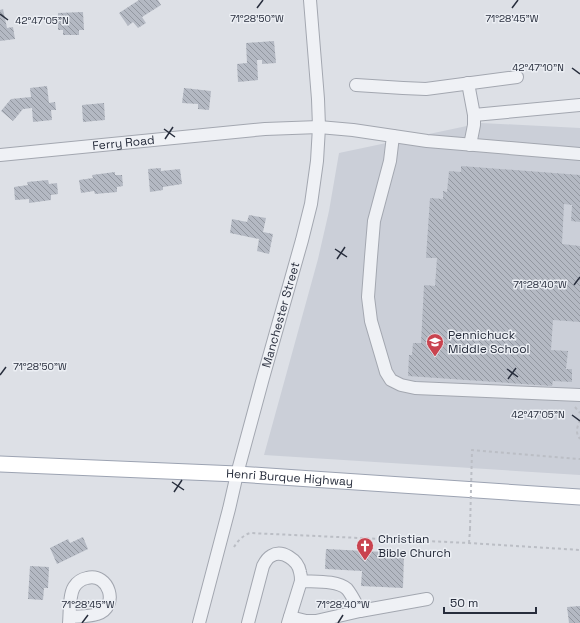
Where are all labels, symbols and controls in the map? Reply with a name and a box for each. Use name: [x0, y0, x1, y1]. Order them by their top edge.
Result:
text: 71°28'50"W: [230, 12, 284, 25]
text: 71°28'45"W: [485, 12, 539, 25]
text: 42°47'05"N: [15, 14, 69, 27]
text: 42°47'10"N: [512, 61, 564, 74]
street label: Ferry Road: [92, 132, 155, 154]
street label: Manchester Street: [258, 260, 303, 369]
text: 71°28'40"W: [513, 278, 567, 291]
place label: Pennichuck Middle School: [448, 327, 530, 357]
school or university icon: Pennichuck Middle School: [425, 332, 445, 357]
text: 71°28'50"W: [13, 360, 67, 373]
text: 42°47'05"N: [511, 408, 565, 421]
street label: Henri Burque Highway: [226, 466, 354, 490]
place label: Christian Bible Church: [378, 531, 451, 561]
church icon: Christian Bible Church: [355, 536, 375, 561]
scale bar: [444, 589, 536, 615]
text: 50 m: [450, 595, 478, 611]
text: 71°28'45"W: [61, 598, 115, 611]
text: 71°28'40"W: [316, 598, 370, 611]

